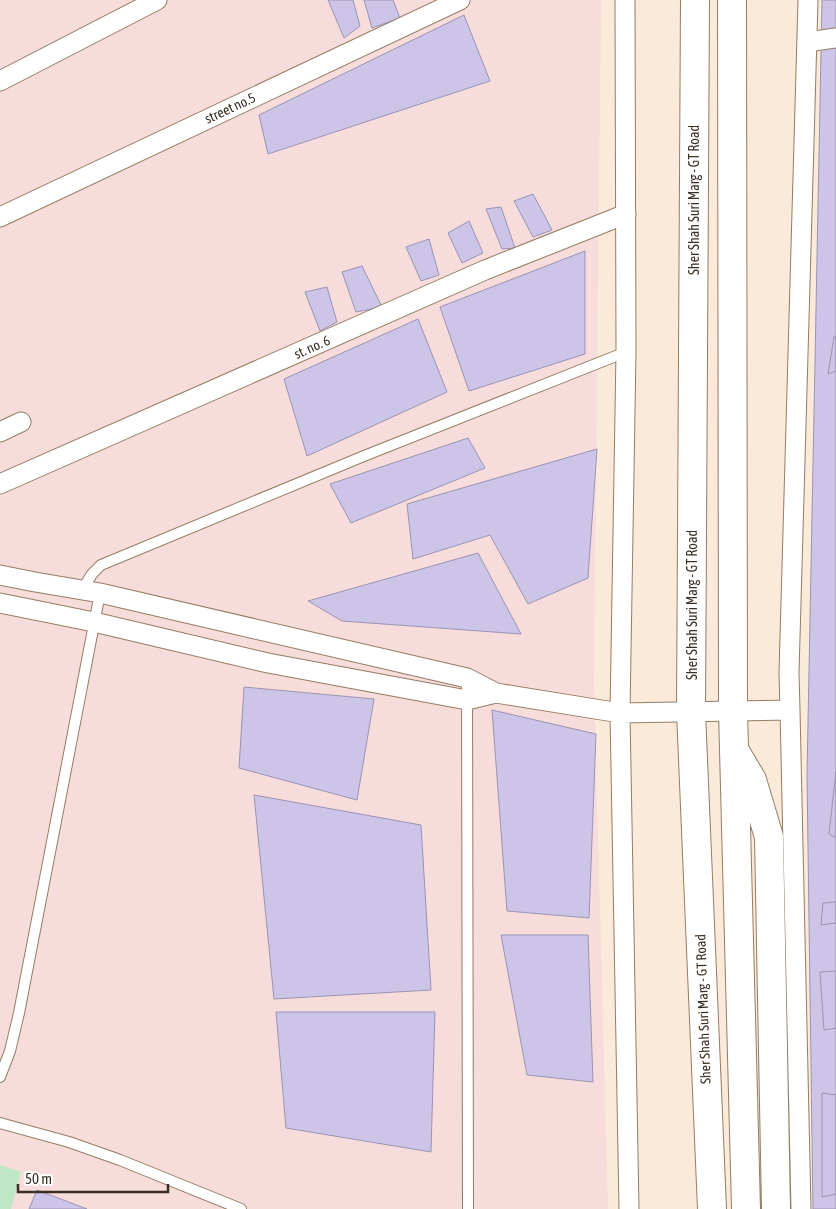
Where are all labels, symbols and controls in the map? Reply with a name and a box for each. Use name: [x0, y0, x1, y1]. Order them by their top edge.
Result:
street label: street no.5: [202, 89, 258, 127]
street label: Sher Shah Suri Marg - GT Road: [686, 125, 702, 275]
street label: st. no. 6: [292, 332, 333, 362]
street label: Sher Shah Suri Marg - GT Road: [684, 530, 700, 680]
street label: Sher Shah Suri Marg - GT Road: [692, 934, 714, 1084]
scale bar: [18, 1162, 168, 1194]
text: 50 m: [25, 1170, 52, 1187]

